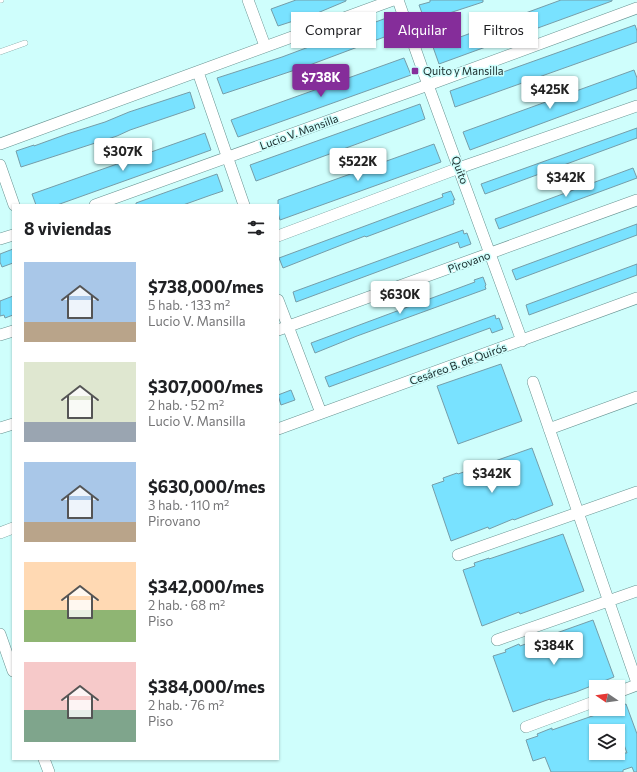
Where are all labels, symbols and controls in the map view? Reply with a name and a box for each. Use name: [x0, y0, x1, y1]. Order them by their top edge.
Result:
chip: Comprar: [291, 12, 376, 48]
chip: Alquilar: [384, 12, 461, 48]
chip: Filtros: [469, 12, 538, 48]
pin: $738K: [293, 64, 349, 98]
place label: Quito y Mansilla: [423, 64, 504, 77]
marker: Quito y Mansilla: [410, 66, 420, 76]
text: $738K: [301, 69, 341, 85]
pin: $425K: [522, 76, 578, 110]
text: $425K: [530, 81, 570, 97]
street label: Lucio V. Mansilla: [258, 111, 340, 152]
pin: $307K: [95, 138, 151, 172]
text: $307K: [103, 143, 143, 159]
pin: $522K: [330, 148, 386, 182]
text: $522K: [339, 153, 377, 169]
street label: Quito: [449, 154, 472, 186]
pin: $342K: [538, 164, 594, 198]
text: $342K: [546, 169, 586, 185]
icon: filters: [245, 217, 267, 239]
text: 8 viviendas: [24, 218, 111, 239]
street label: Pirovano: [446, 248, 492, 275]
text: $738,000/mes: [148, 276, 264, 297]
icon: home: [56, 278, 104, 326]
pin: $630K: [372, 281, 428, 315]
text: $630K: [380, 286, 420, 302]
text: 5 hab. · 133 m²: [148, 297, 230, 313]
text: Lucio V. Mansilla: [148, 313, 246, 329]
street label: Cesáreo B. de Quirós: [407, 340, 508, 387]
text: $307,000/mes: [148, 376, 263, 397]
icon: home: [56, 378, 104, 426]
text: 2 hab. · 52 m²: [148, 397, 224, 413]
text: Lucio V. Mansilla: [148, 413, 246, 429]
pin: $342K: [464, 460, 520, 494]
text: $342K: [472, 465, 512, 481]
text: $630,000/mes: [148, 476, 266, 497]
icon: home: [56, 478, 104, 526]
text: 3 hab. · 110 m²: [148, 497, 229, 513]
text: Pirovano: [148, 513, 201, 529]
text: $342,000/mes: [148, 576, 264, 597]
icon: home: [56, 578, 104, 626]
text: 2 hab. · 68 m²: [148, 597, 225, 613]
text: Piso: [148, 613, 173, 629]
pin: $384K: [526, 632, 582, 666]
text: $384K: [534, 637, 574, 653]
text: $384,000/mes: [148, 676, 265, 697]
icon: home: [56, 678, 104, 726]
north arrow: [589, 680, 625, 716]
map controls: [589, 680, 625, 760]
text: 2 hab. · 76 m²: [148, 697, 224, 713]
text: Piso: [148, 713, 173, 729]
button: layers: [589, 724, 625, 760]

